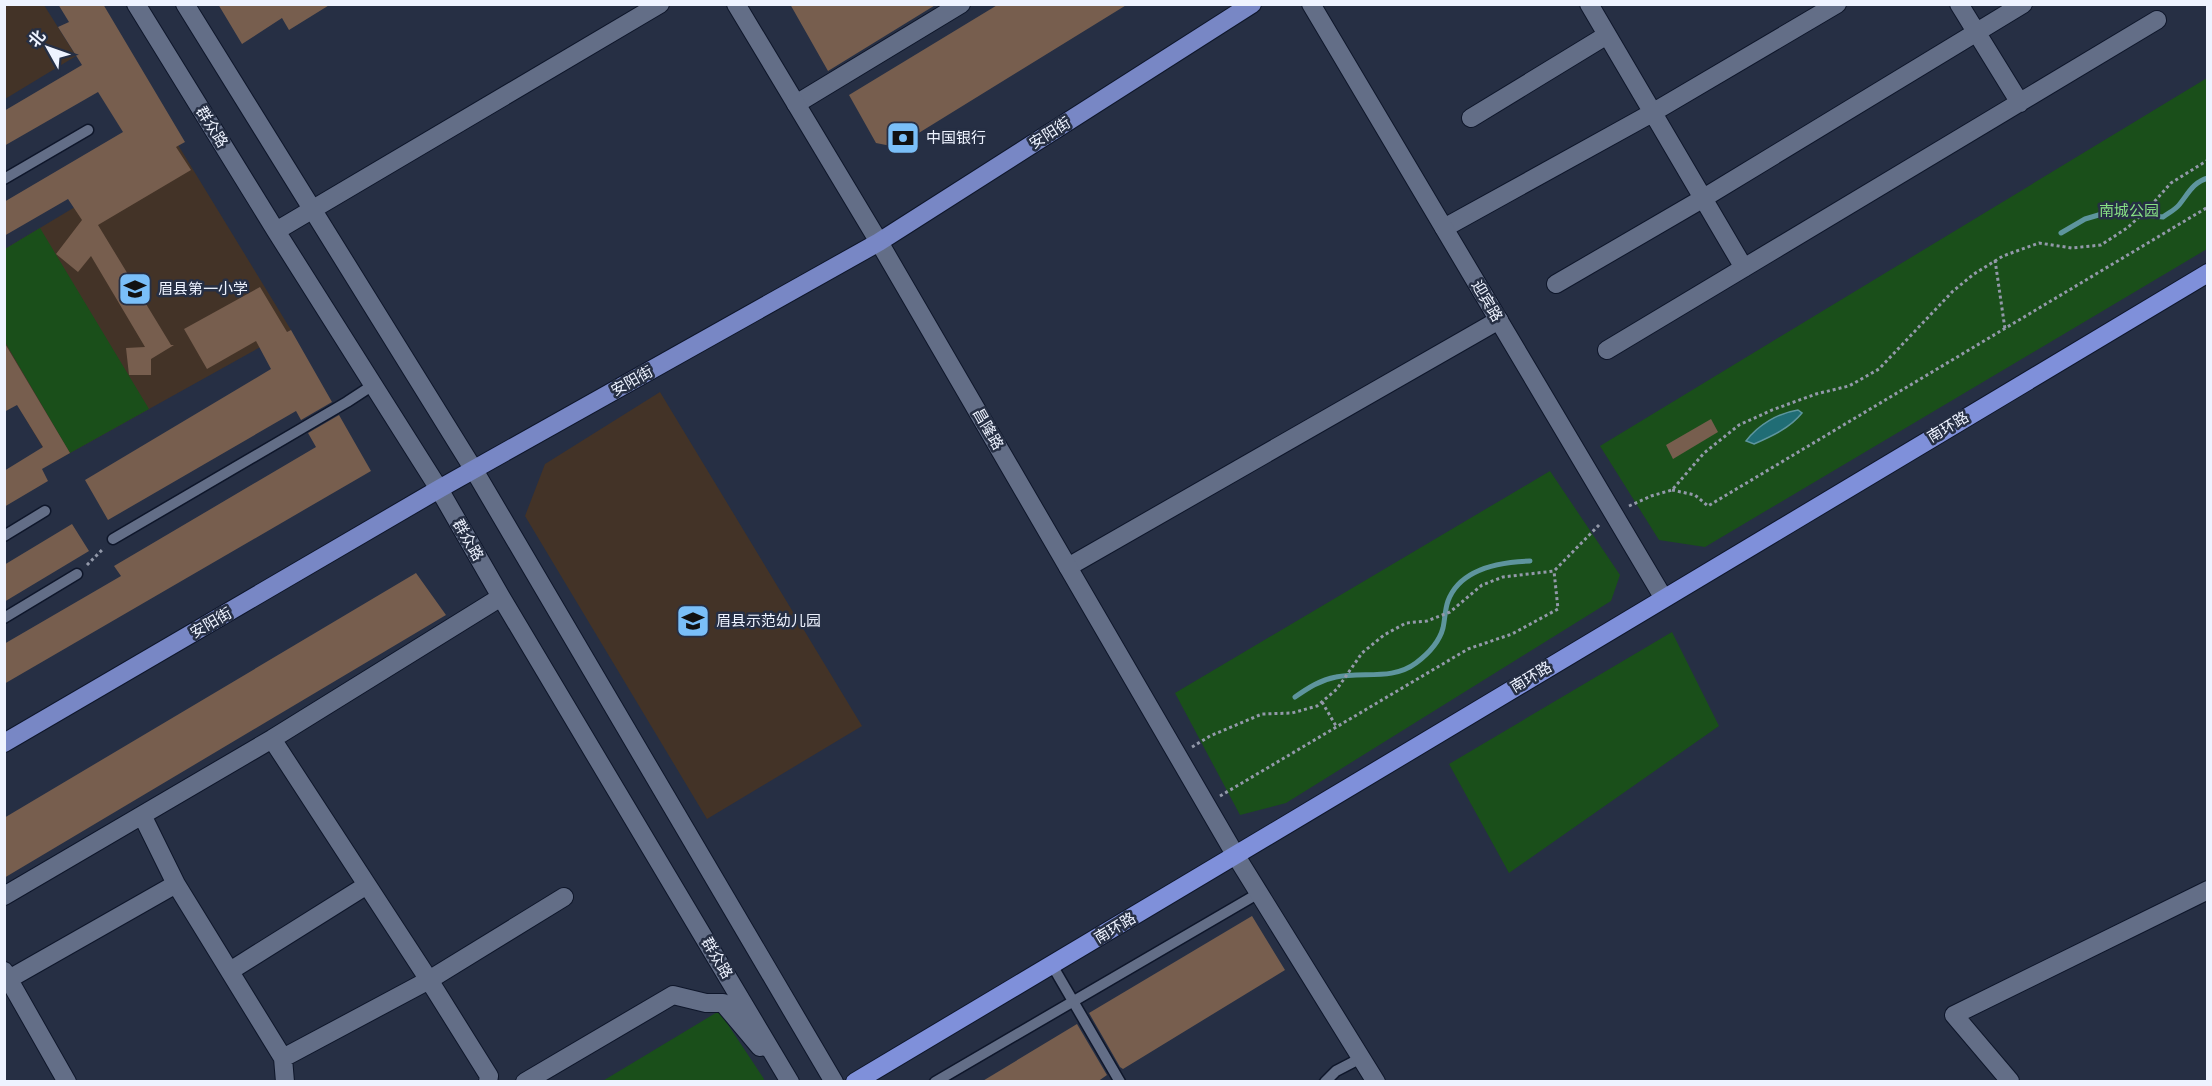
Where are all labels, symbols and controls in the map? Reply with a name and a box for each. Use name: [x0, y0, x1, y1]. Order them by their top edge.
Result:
north arrow: [18, 18, 78, 78]
text: 北: [24, 26, 50, 52]
street label: 群众路: [192, 103, 232, 151]
street label: 安阳街: [1026, 113, 1074, 153]
bank icon: 中国银行: [885, 120, 921, 156]
place label: 中国银行: [926, 128, 986, 148]
park label: 南城公园: [2099, 201, 2159, 221]
school or university icon: 眉县第一小学: [117, 271, 153, 307]
street label: 迎宾路: [1467, 277, 1507, 325]
place label: 眉县第一小学: [158, 279, 248, 299]
street label: 安阳街: [607, 361, 657, 401]
street label: 昌隆路: [968, 405, 1008, 453]
street label: 南环路: [1924, 407, 1972, 447]
street label: 群众路: [448, 516, 488, 564]
street label: 安阳街: [187, 603, 235, 643]
school or university icon: 眉县示范幼儿园: [675, 603, 711, 639]
place label: 眉县示范幼儿园: [716, 611, 821, 631]
street label: 南环路: [1507, 657, 1555, 697]
street label: 南环路: [1091, 908, 1139, 948]
street label: 群众路: [697, 934, 737, 982]

